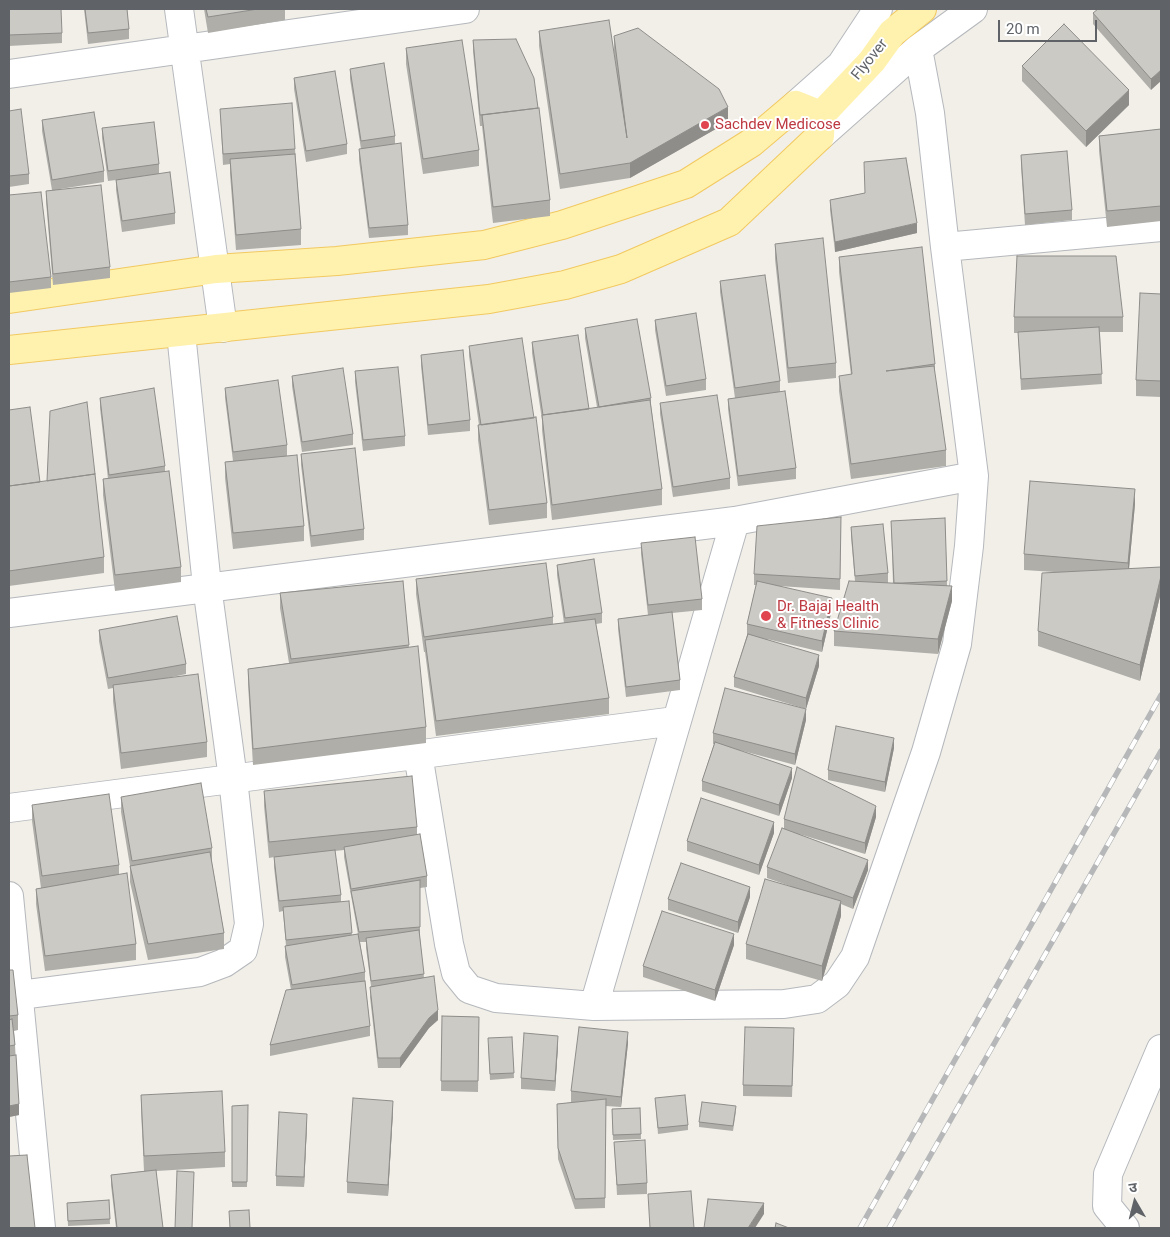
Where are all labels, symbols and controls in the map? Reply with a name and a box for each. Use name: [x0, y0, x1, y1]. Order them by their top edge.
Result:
scale bar: [1000, 10, 1099, 42]
text: 20 m: [1006, 20, 1040, 38]
street label: Flyover: [848, 36, 892, 84]
place label: Sachdev Medicose: [715, 116, 841, 134]
marker: Sachdev Medicose: [699, 119, 711, 131]
place label: Dr. Bajaj Health & Fitness Clinic: [777, 598, 879, 633]
marker: Dr. Bajaj Health & Fitness Clinic: [759, 609, 773, 623]
north arrow: [1110, 1177, 1160, 1227]
text: उ: [1128, 1179, 1138, 1196]

